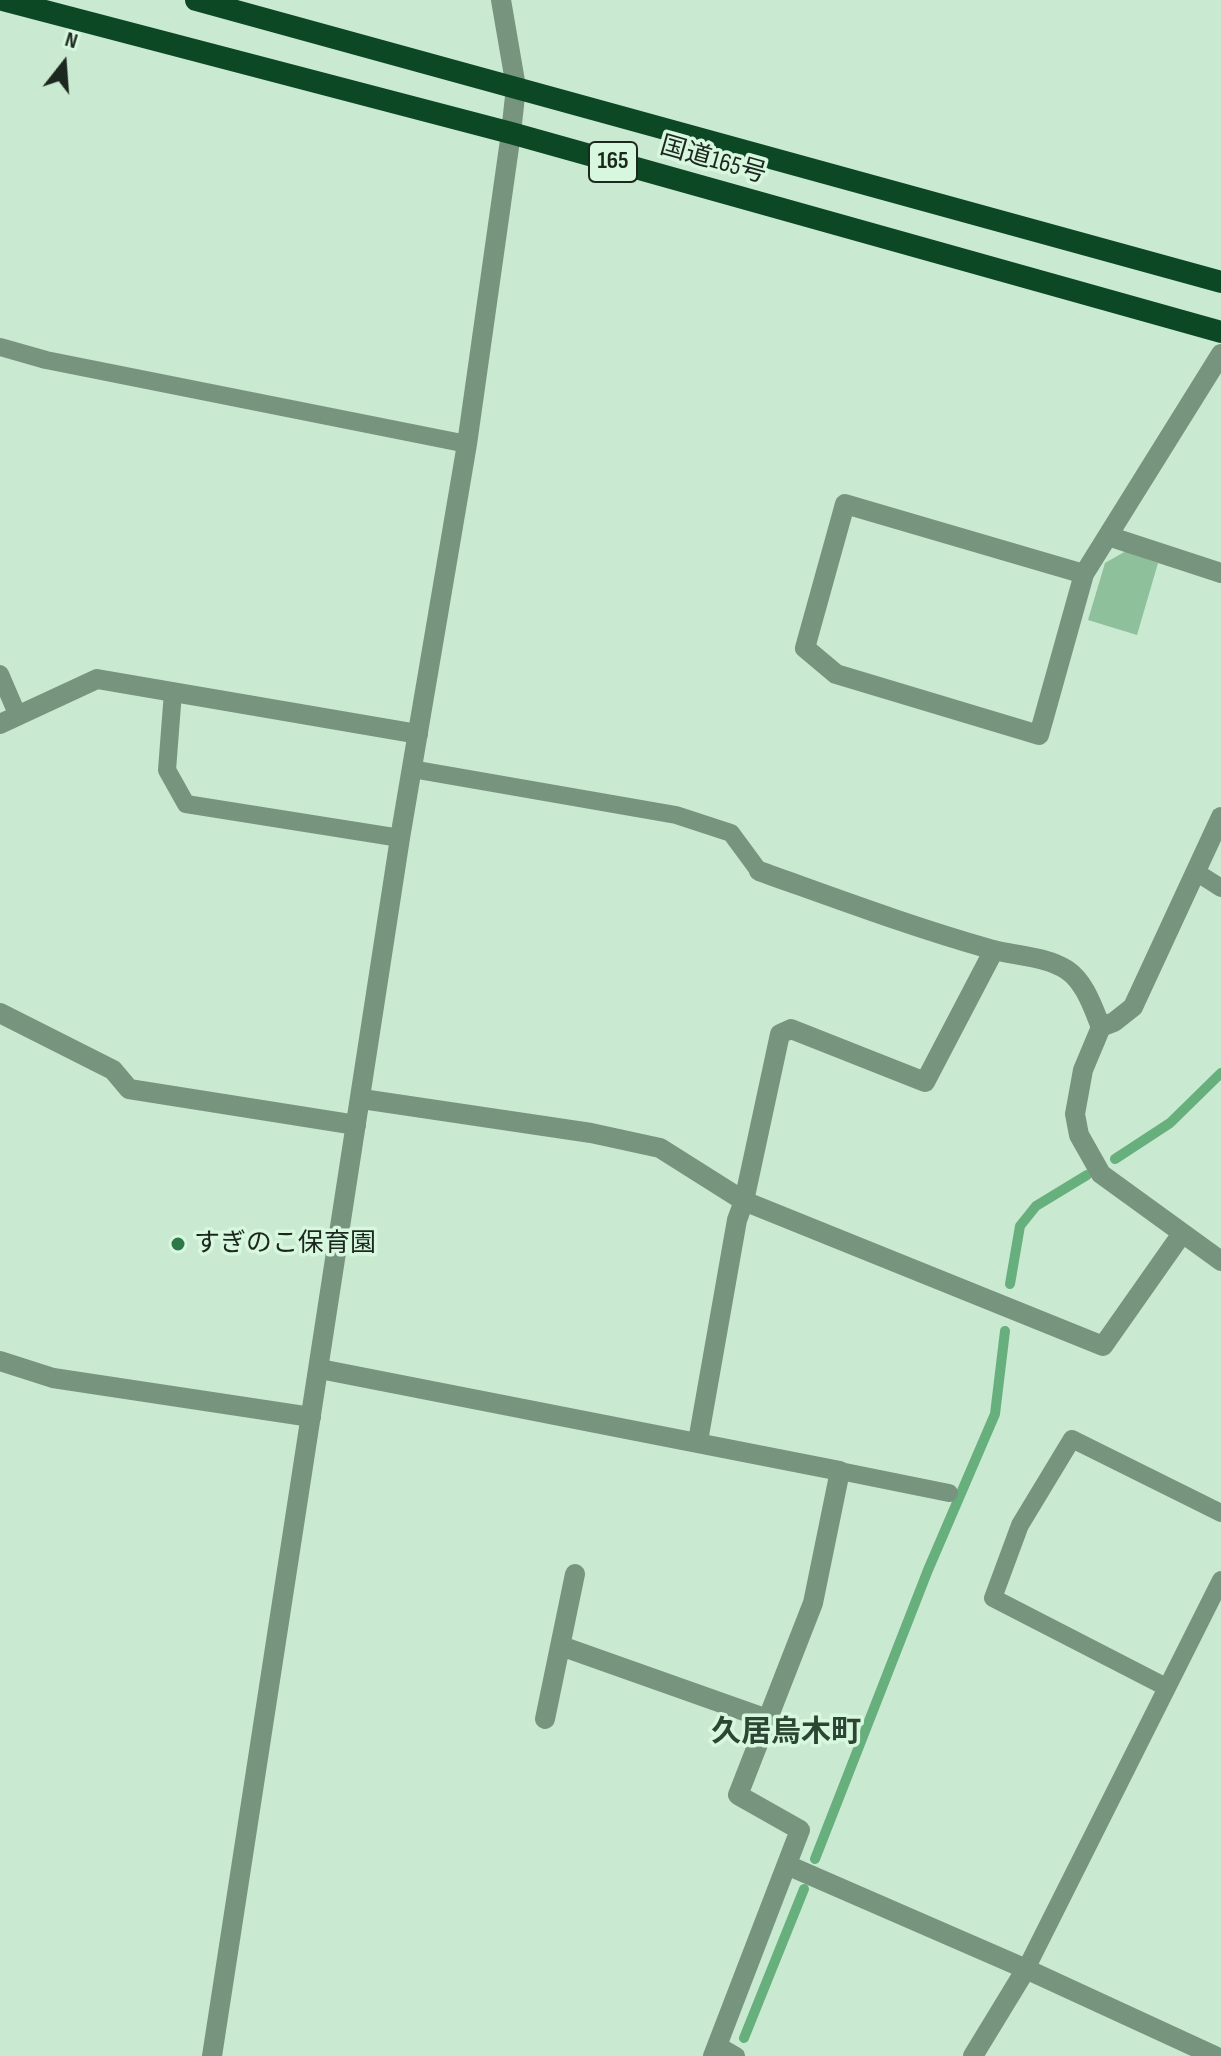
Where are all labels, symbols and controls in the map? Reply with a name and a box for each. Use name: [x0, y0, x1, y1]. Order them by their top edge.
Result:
north arrow: [24, 24, 104, 104]
text: N: [62, 26, 81, 55]
street label: 国道165号: [656, 131, 770, 191]
road number: 165: [589, 142, 637, 182]
place label: すぎのこ保育園: [194, 1228, 376, 1260]
marker: すぎのこ保育園: [169, 1235, 187, 1253]
district label: 久居烏木町: [711, 1715, 861, 1751]

